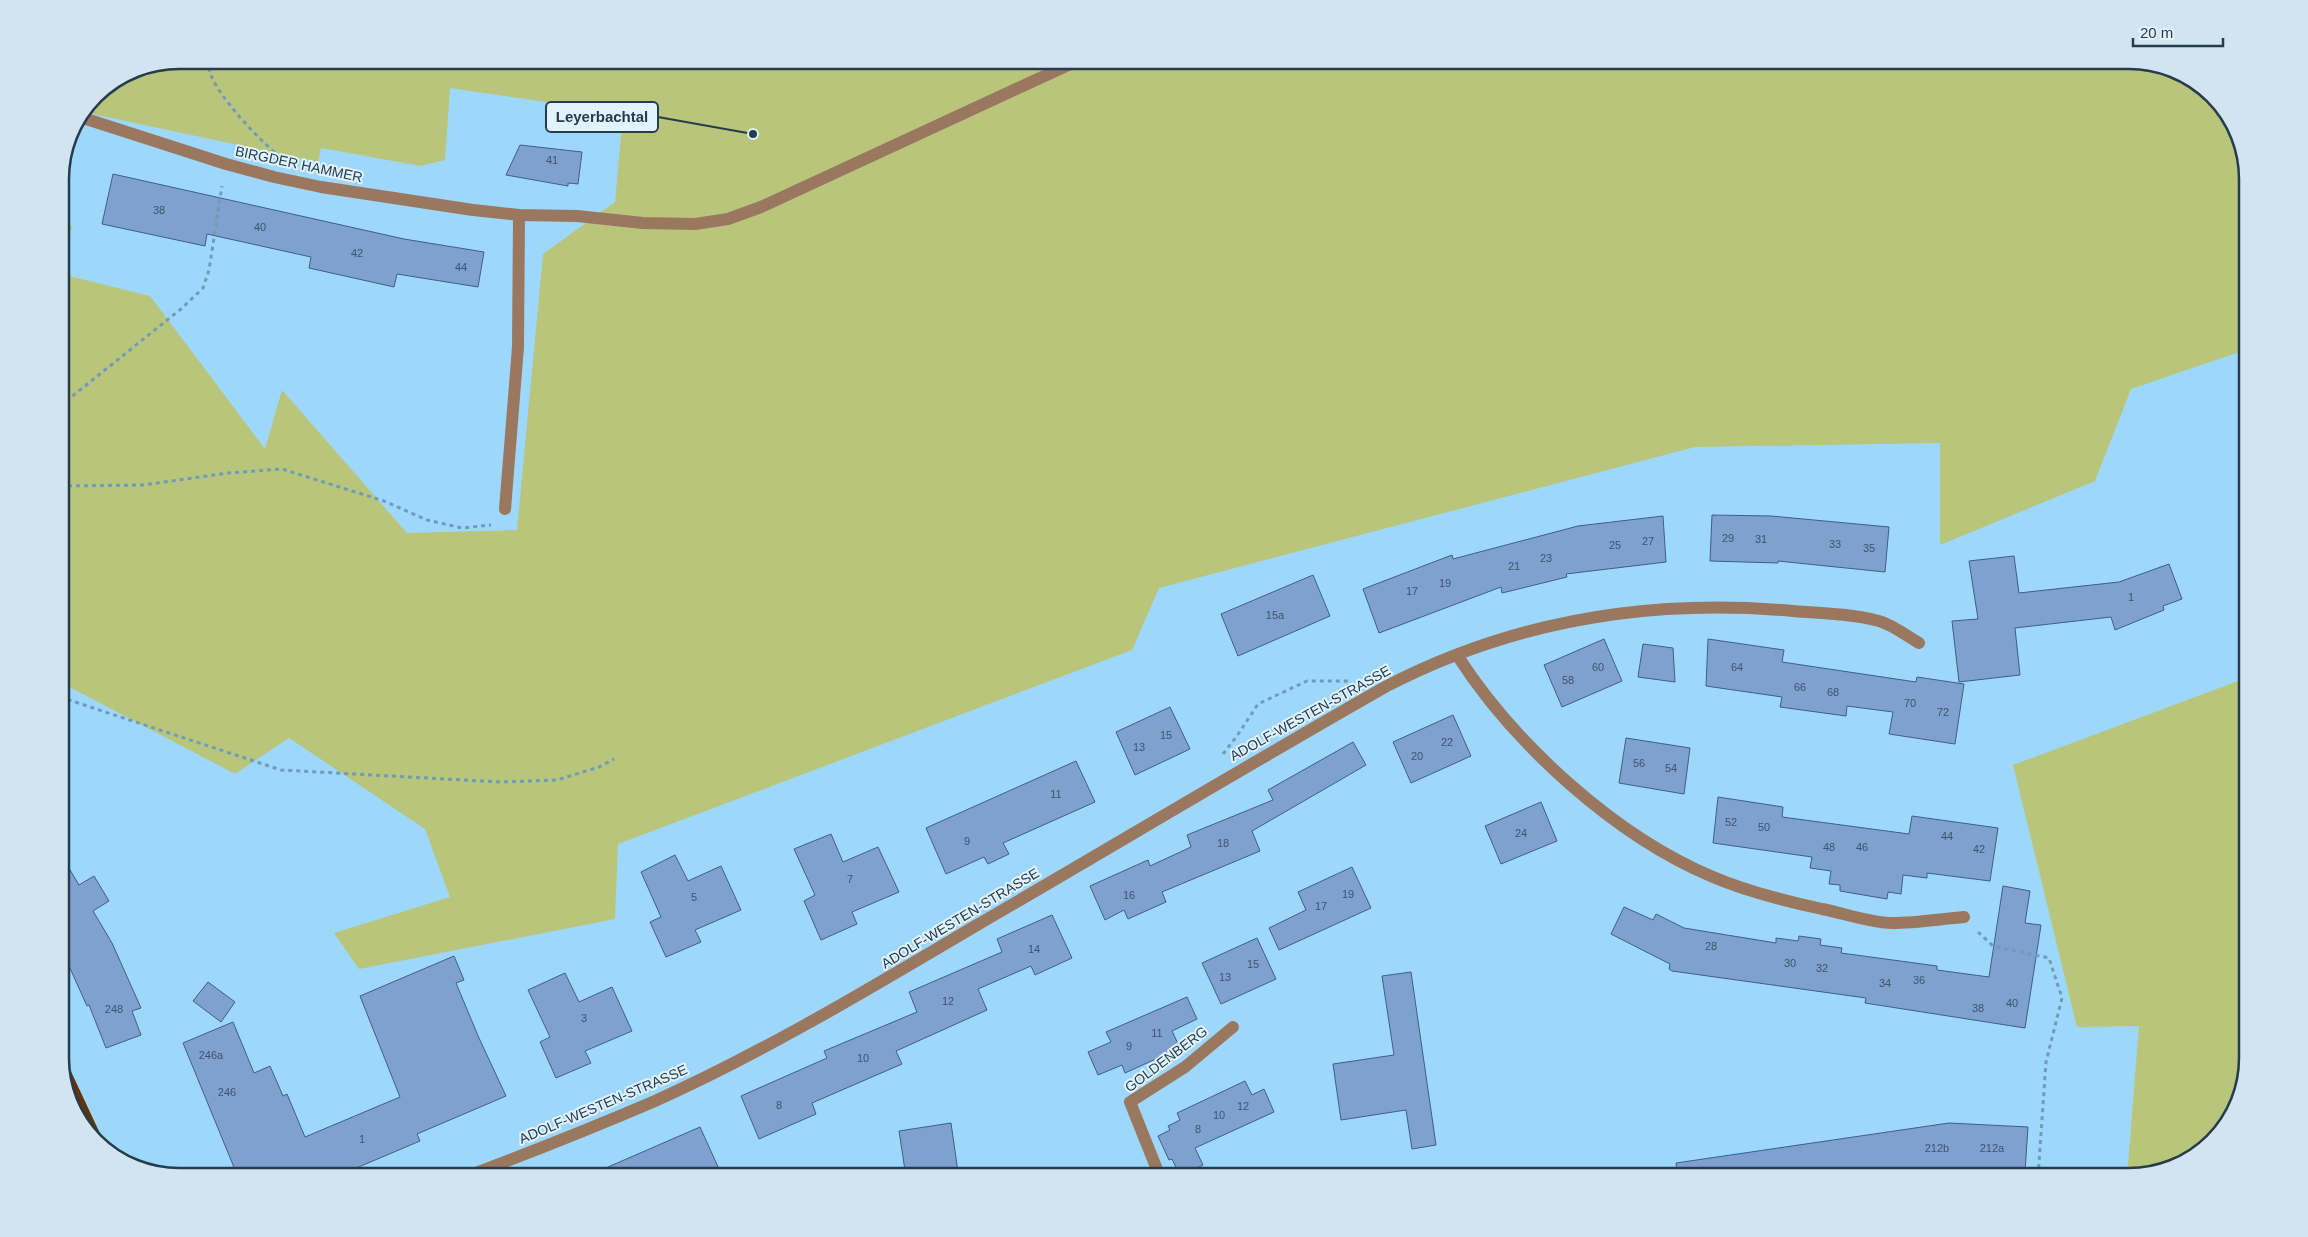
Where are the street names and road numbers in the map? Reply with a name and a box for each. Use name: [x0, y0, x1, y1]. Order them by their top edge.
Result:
street label: BIRGDER HAMMER: [234, 143, 364, 185]
street label: ADOLF-WESTEN-STRASSE: [1227, 662, 1393, 764]
street label: ADOLF-WESTEN-STRASSE: [878, 864, 1042, 972]
street label: GOLDENBERG: [1122, 1023, 1210, 1095]
street label: ADOLF-WESTEN-STRASSE: [516, 1061, 690, 1147]

